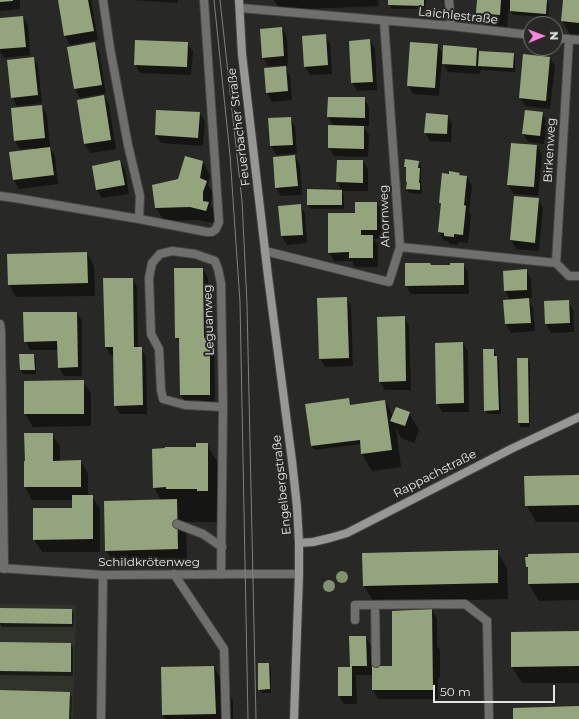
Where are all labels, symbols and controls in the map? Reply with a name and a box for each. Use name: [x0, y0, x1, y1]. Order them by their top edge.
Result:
street label: Laichlestraße: [417, 5, 499, 27]
north arrow: [523, 16, 563, 56]
text: N: [547, 31, 561, 40]
street label: Feuerbacher Straße: [225, 67, 253, 187]
street label: Birkenweg: [541, 117, 559, 183]
street label: Ahornweg: [377, 184, 393, 248]
street label: Leguanweg: [201, 284, 217, 356]
street label: Engelbergstraße: [270, 434, 294, 536]
street label: Rappachstraße: [391, 447, 479, 501]
street label: Schildkrötenweg: [98, 555, 200, 569]
scale bar: [435, 677, 557, 703]
text: 50 m: [440, 684, 471, 699]

